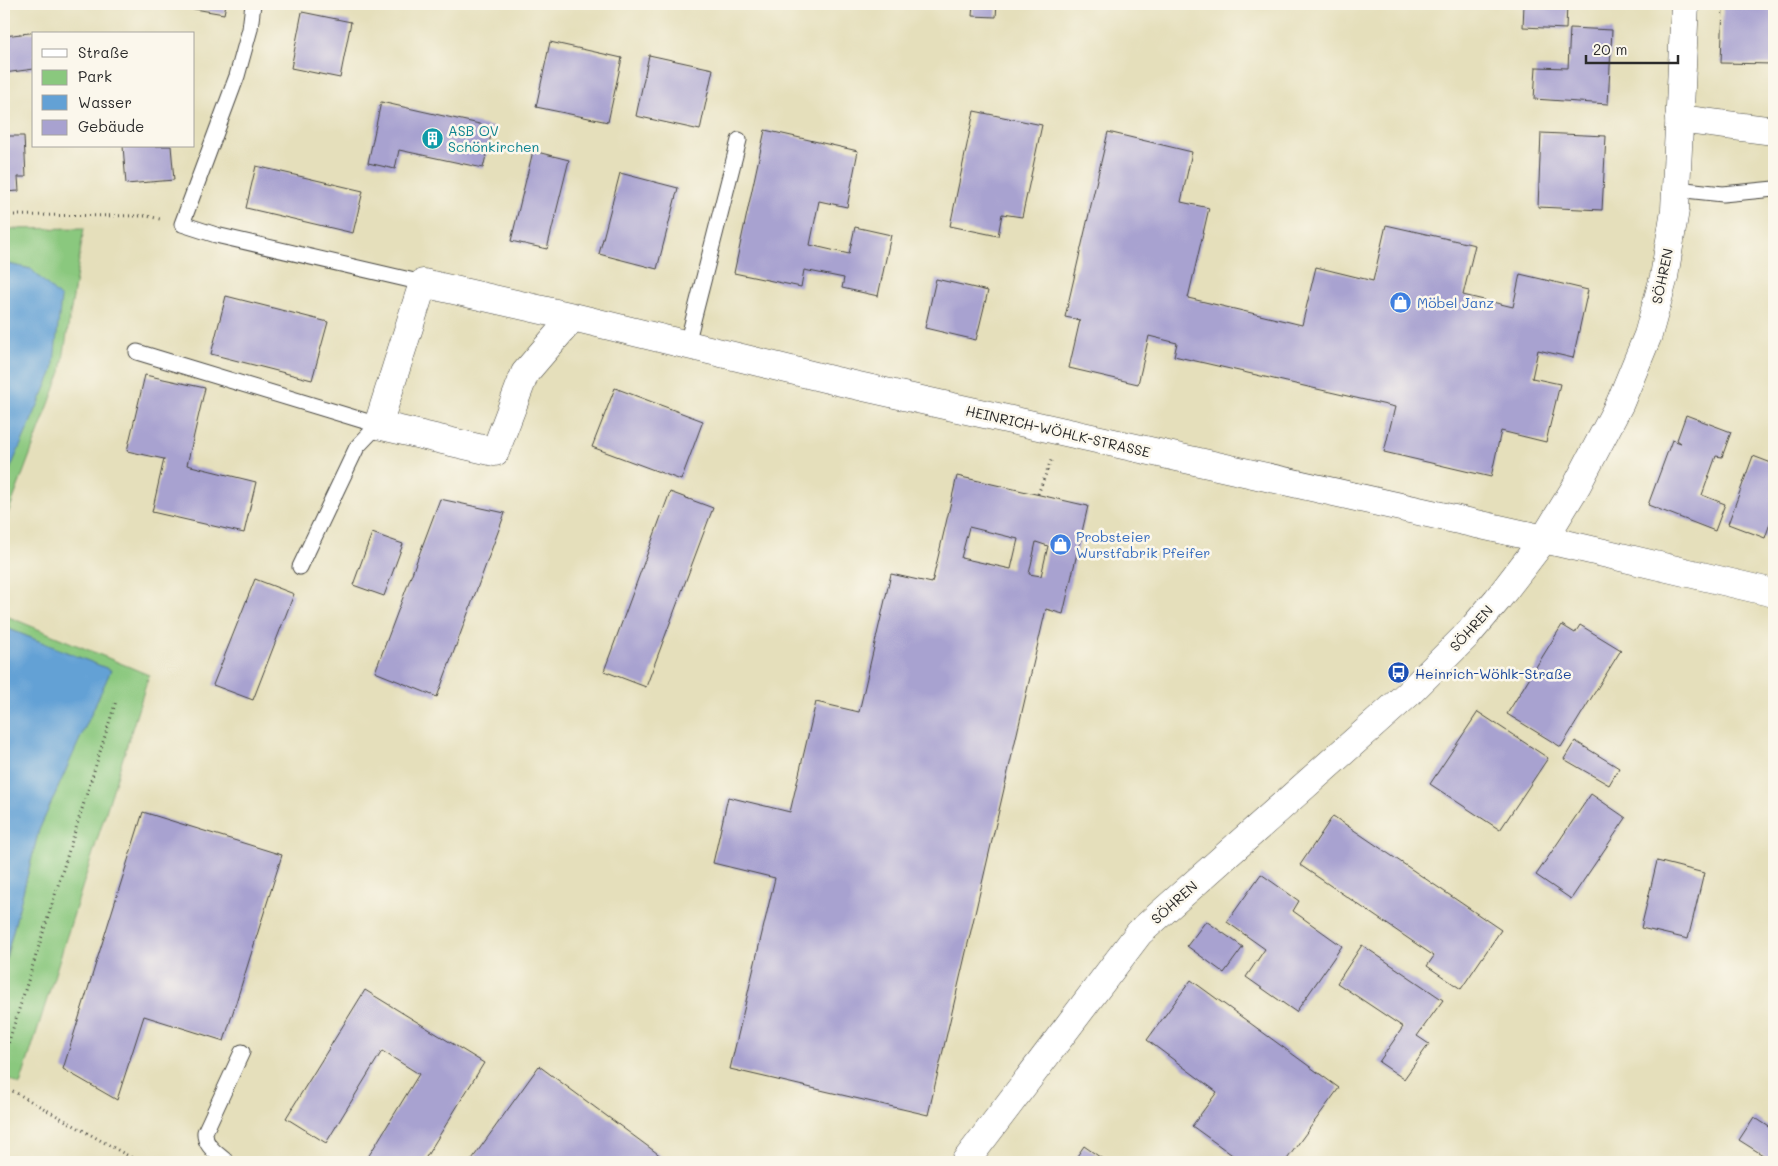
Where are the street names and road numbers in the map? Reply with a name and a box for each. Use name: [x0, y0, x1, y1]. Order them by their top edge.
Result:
street label: SÖHREN: [1647, 246, 1677, 306]
street label: HEINRICH-WÖHLK-STRASSE: [964, 401, 1152, 461]
street label: SÖHREN: [1445, 601, 1497, 655]
street label: SÖHREN: [1147, 876, 1201, 928]

